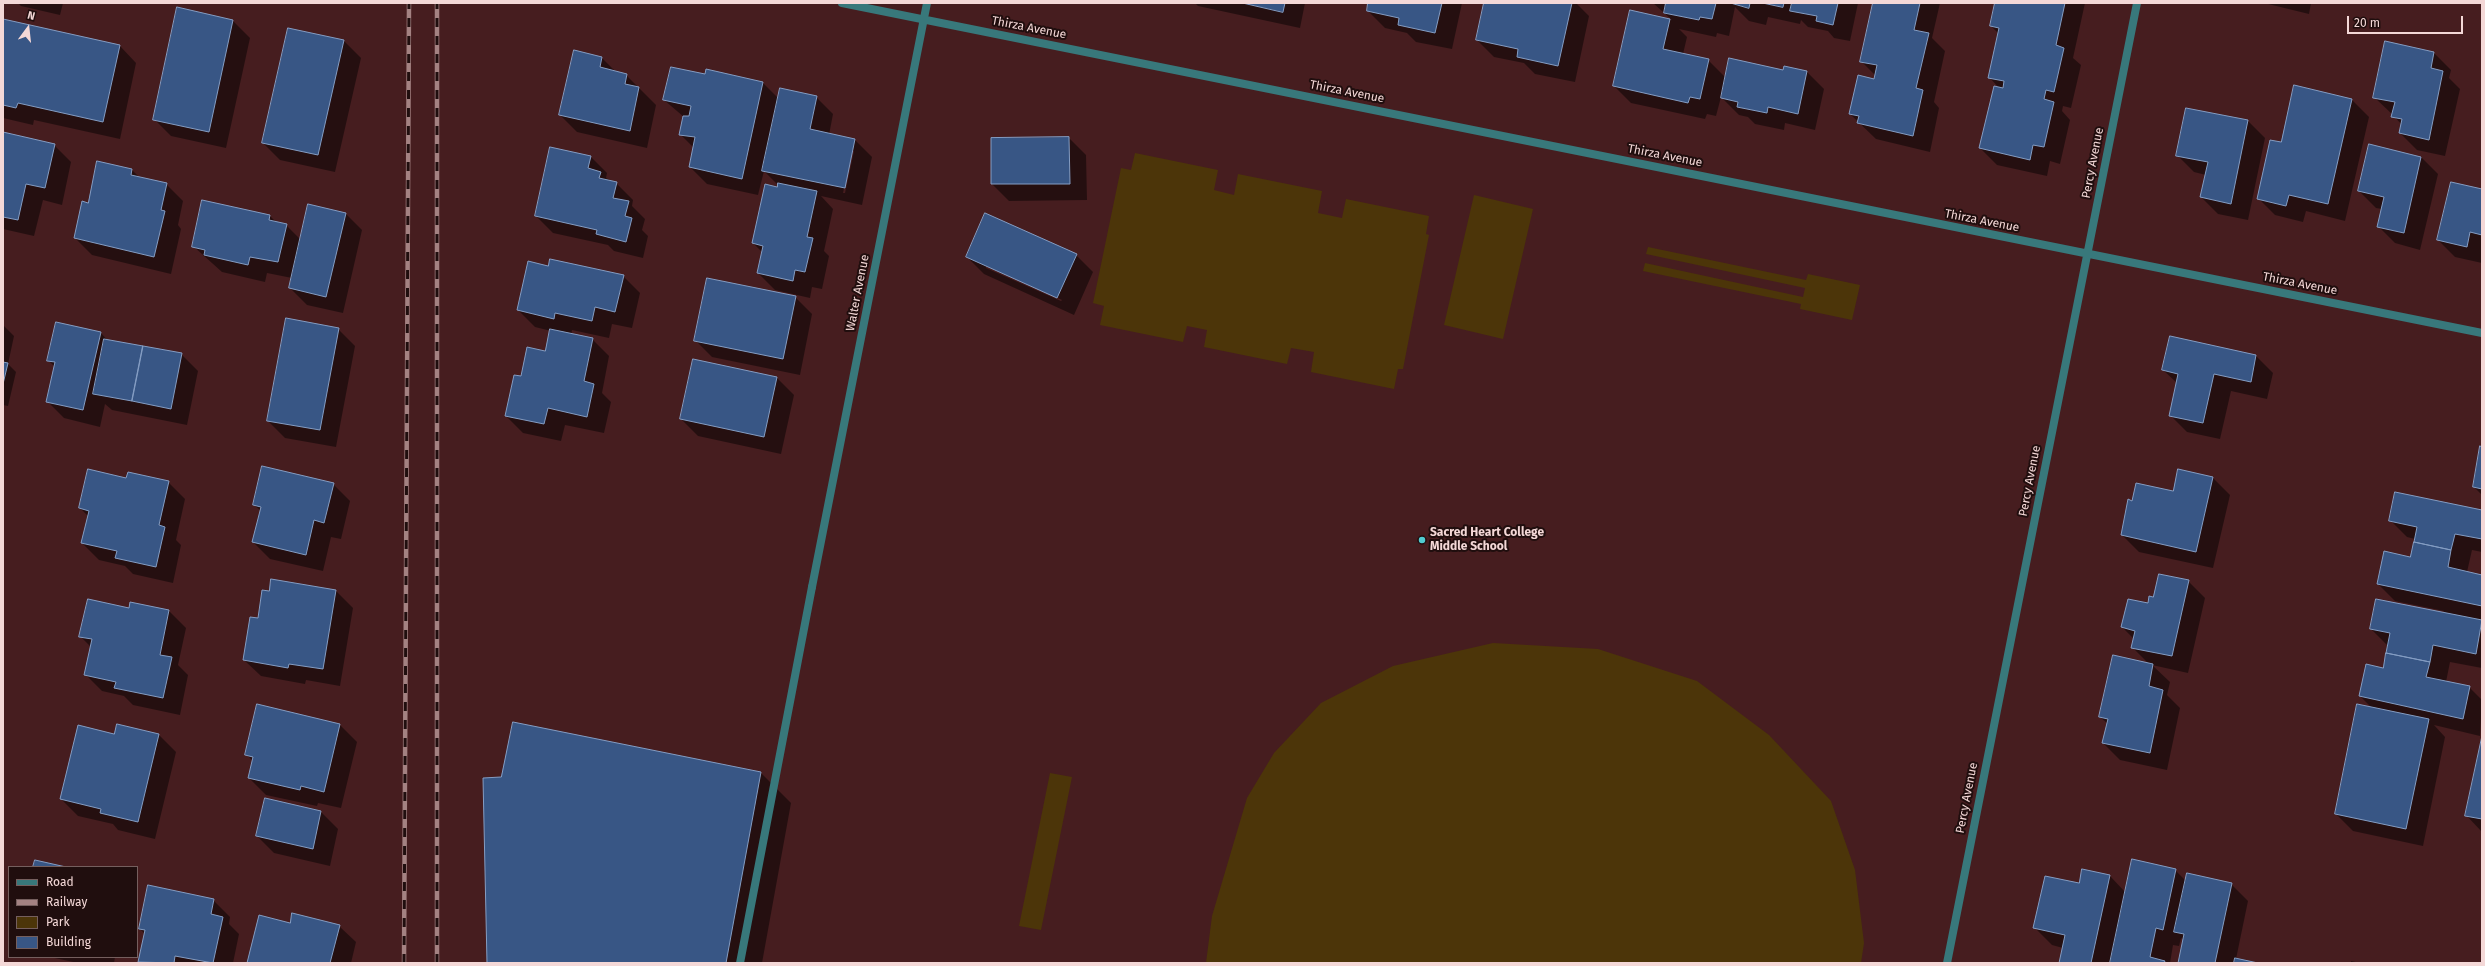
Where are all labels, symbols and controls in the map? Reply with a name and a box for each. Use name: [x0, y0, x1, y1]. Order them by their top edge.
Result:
north arrow: [8, 8, 48, 48]
scale bar: [2349, 8, 2465, 34]
text: N: [26, 9, 36, 23]
street label: Thirza Avenue: [990, 14, 1068, 42]
text: 20 m: [2354, 16, 2380, 30]
street label: Thirza Avenue: [1308, 78, 1386, 106]
street label: Percy Avenue: [2079, 126, 2107, 200]
street label: Thirza Avenue: [1626, 142, 1704, 170]
street label: Thirza Avenue: [1943, 207, 2021, 235]
street label: Walter Avenue: [844, 253, 872, 333]
street label: Thirza Avenue: [2261, 270, 2339, 298]
street label: Percy Avenue: [2016, 444, 2044, 518]
place label: Sacred Heart College Middle School: [1430, 526, 1544, 554]
marker: Sacred Heart College Middle School: [1417, 535, 1427, 545]
street label: Percy Avenue: [1953, 761, 1981, 835]
legend: [8, 866, 138, 958]
text: Road: [46, 875, 74, 889]
text: Railway: [46, 895, 87, 909]
text: Park: [46, 915, 70, 929]
text: Building: [46, 935, 91, 949]

